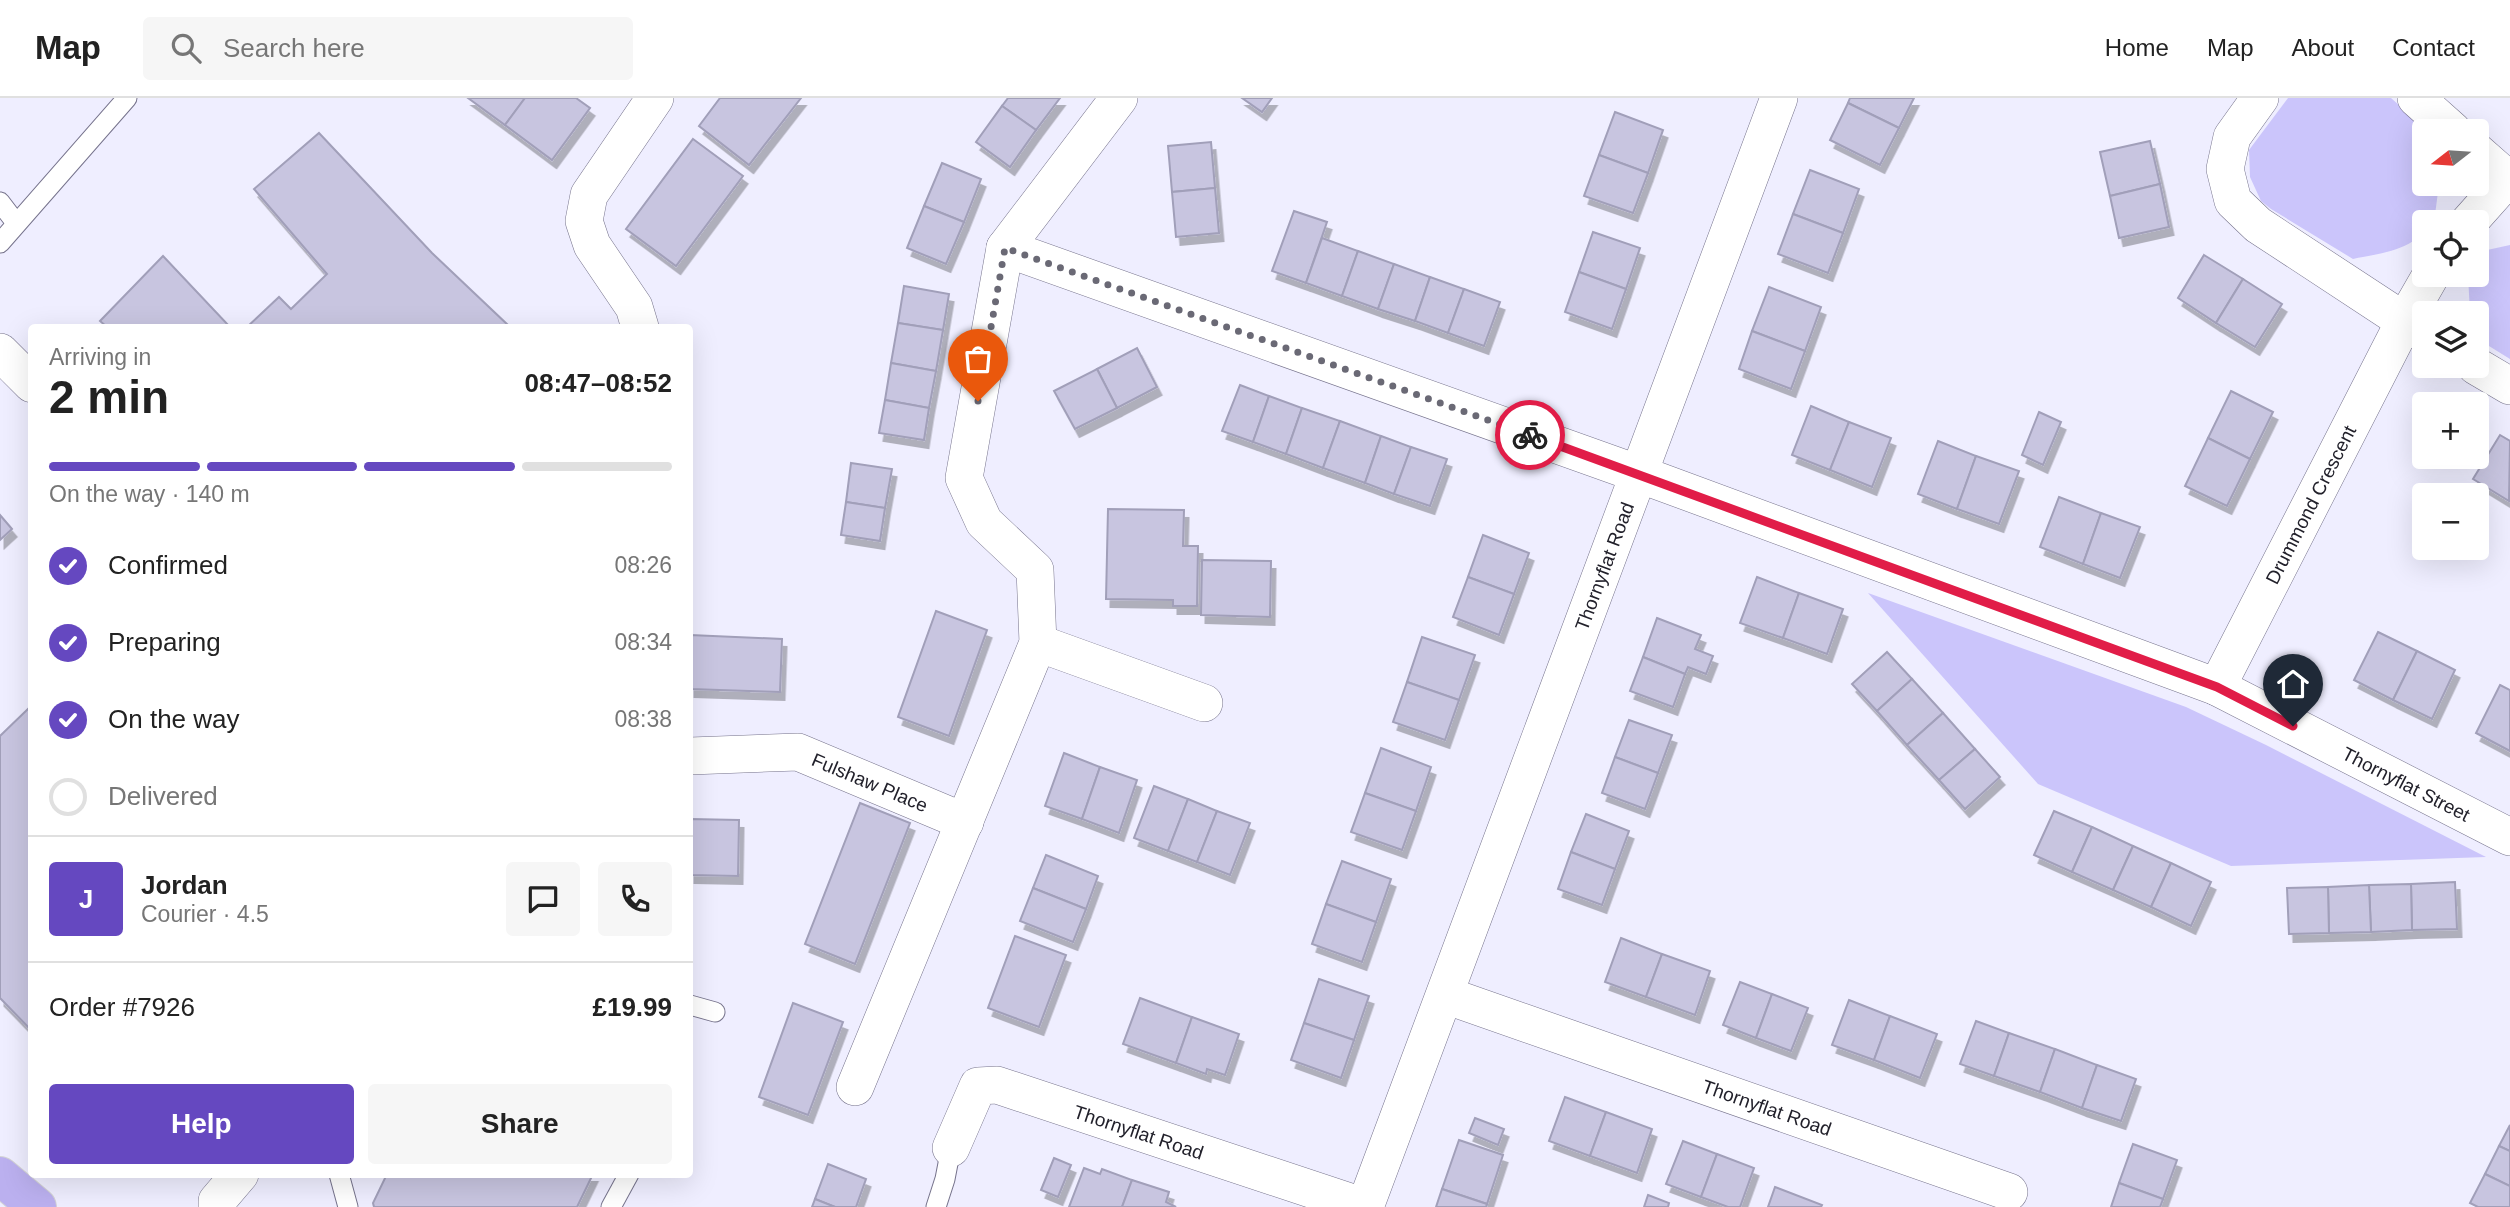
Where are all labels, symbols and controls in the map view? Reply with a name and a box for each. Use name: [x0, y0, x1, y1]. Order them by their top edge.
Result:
search box: [143, 17, 633, 80]
text: Map: [35, 29, 101, 66]
icon: search: [167, 29, 205, 67]
text: Search here: [223, 33, 365, 63]
text: Home: [2105, 34, 2169, 61]
text: Map: [2207, 34, 2254, 61]
text: About: [2292, 34, 2354, 61]
text: Contact: [2392, 34, 2475, 61]
north arrow: [2412, 119, 2488, 196]
map controls: [2412, 119, 2489, 560]
button: locate: [2412, 210, 2489, 287]
button: layers: [2412, 301, 2489, 378]
pin: [948, 329, 1008, 401]
icon: bag: [959, 340, 997, 378]
text: Arriving in: [49, 344, 151, 370]
text: 08:47–08:52: [525, 368, 672, 398]
text: 2 min: [49, 371, 169, 423]
button: +: [2412, 392, 2489, 469]
courier: [1495, 400, 1565, 470]
icon: bike: [1511, 416, 1549, 454]
street label: Drummond Crescent: [2262, 421, 2361, 588]
text: On the way · 140 m: [49, 481, 250, 507]
button: −: [2412, 483, 2489, 560]
street label: Thornyflat Road: [1571, 499, 1638, 633]
icon: check: [49, 547, 87, 585]
text: Confirmed: [108, 550, 228, 580]
text: 08:26: [614, 552, 672, 578]
icon: check: [49, 624, 87, 662]
text: Preparing: [108, 627, 221, 657]
text: 08:34: [614, 629, 672, 655]
pin: [2263, 654, 2323, 726]
icon: home: [2274, 665, 2312, 703]
icon: check: [49, 701, 87, 739]
text: On the way: [108, 704, 240, 734]
text: 08:38: [614, 706, 672, 732]
street label: Thornyflat Street: [2339, 743, 2474, 826]
street label: Fulshaw Place: [809, 749, 931, 816]
text: Delivered: [108, 781, 218, 811]
button: chat: [506, 862, 580, 936]
button: phone: [598, 862, 672, 936]
text: Jordan: [141, 870, 228, 900]
text: J: [79, 884, 93, 914]
text: Courier · 4.5: [141, 901, 269, 927]
text: Order #7926: [49, 992, 195, 1022]
text: £19.99: [592, 992, 672, 1022]
street label: Thornyflat Road: [1699, 1076, 1834, 1140]
button: Help: [49, 1084, 354, 1164]
button: Share: [368, 1084, 672, 1164]
street label: Thornyflat Road: [1071, 1101, 1206, 1164]

